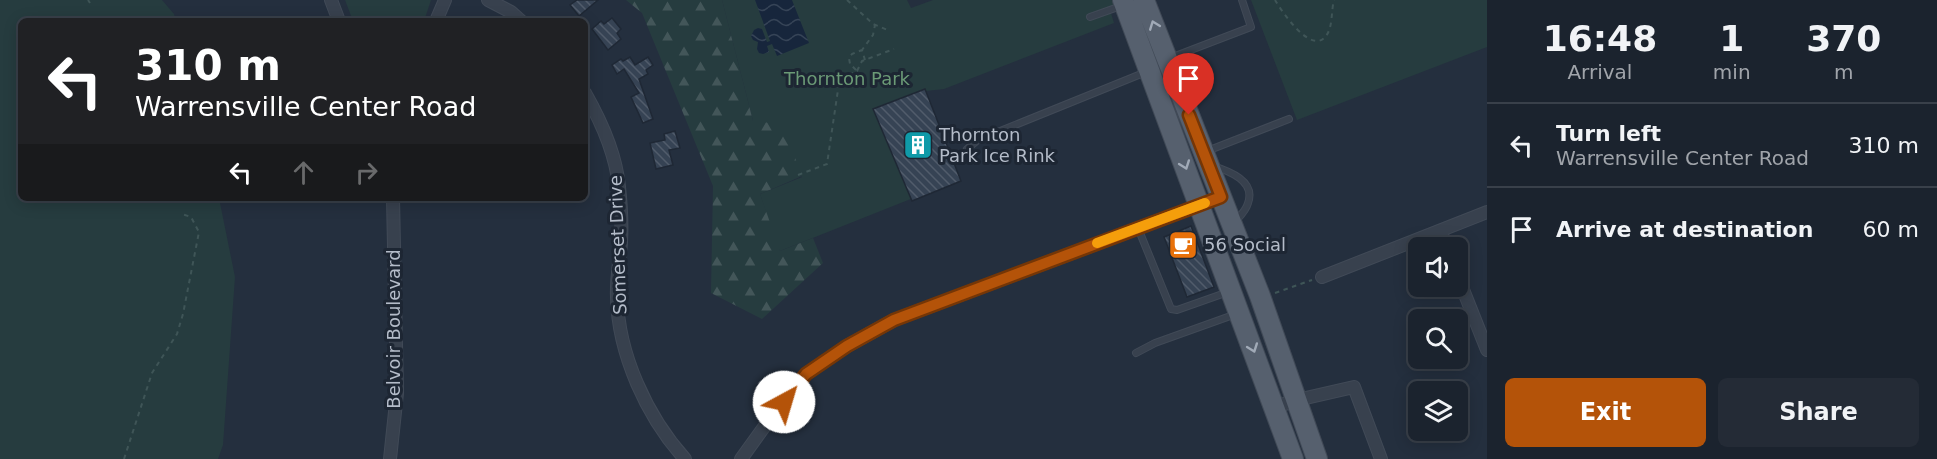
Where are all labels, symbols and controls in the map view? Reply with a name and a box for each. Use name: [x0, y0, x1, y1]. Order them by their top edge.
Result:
text: 16:48: [1543, 18, 1657, 59]
text: 1: [1719, 18, 1744, 59]
text: 370: [1806, 18, 1881, 59]
one-way arrow: [1149, 20, 1161, 31]
text: 310 m: [135, 41, 281, 90]
icon: left: [36, 42, 114, 120]
pin: [1163, 53, 1214, 115]
text: Arrival: [1567, 60, 1632, 84]
text: min: [1713, 60, 1751, 84]
text: m: [1834, 60, 1854, 84]
icon: arrive: [1172, 62, 1205, 95]
park label: Thornton Park: [783, 68, 911, 89]
text: Warrensville Center Road: [135, 91, 476, 122]
text: Turn left: [1556, 121, 1661, 146]
place label: Thornton Park Ice Rink: [938, 124, 1056, 166]
building icon: Thornton Park Ice Rink: [902, 129, 934, 161]
icon: left: [1505, 129, 1538, 162]
text: 310 m: [1849, 133, 1919, 158]
text: Warrensville Center Road: [1556, 146, 1809, 170]
icon: left: [224, 156, 257, 189]
icon: ahead: [287, 156, 320, 189]
icon: right: [350, 156, 383, 189]
one-way arrow: [1177, 159, 1190, 170]
street label: Somerset Drive: [605, 175, 630, 315]
icon: arrive: [1505, 213, 1538, 246]
text: Arrive at destination: [1556, 217, 1813, 242]
text: 60 m: [1863, 217, 1919, 242]
cafe icon: 56 Social: [1167, 229, 1199, 261]
place label: 56 Social: [1204, 234, 1286, 255]
map controls: [1408, 237, 1468, 441]
button: sound: [1408, 237, 1468, 297]
street label: Belvoir Boulevard: [383, 249, 404, 409]
button: search: [1408, 309, 1468, 369]
one-way arrow: [1245, 342, 1258, 353]
position arrow: [752, 370, 816, 434]
button: Exit: [1505, 378, 1706, 447]
button: Share: [1718, 378, 1919, 447]
button: layers: [1408, 381, 1468, 441]

